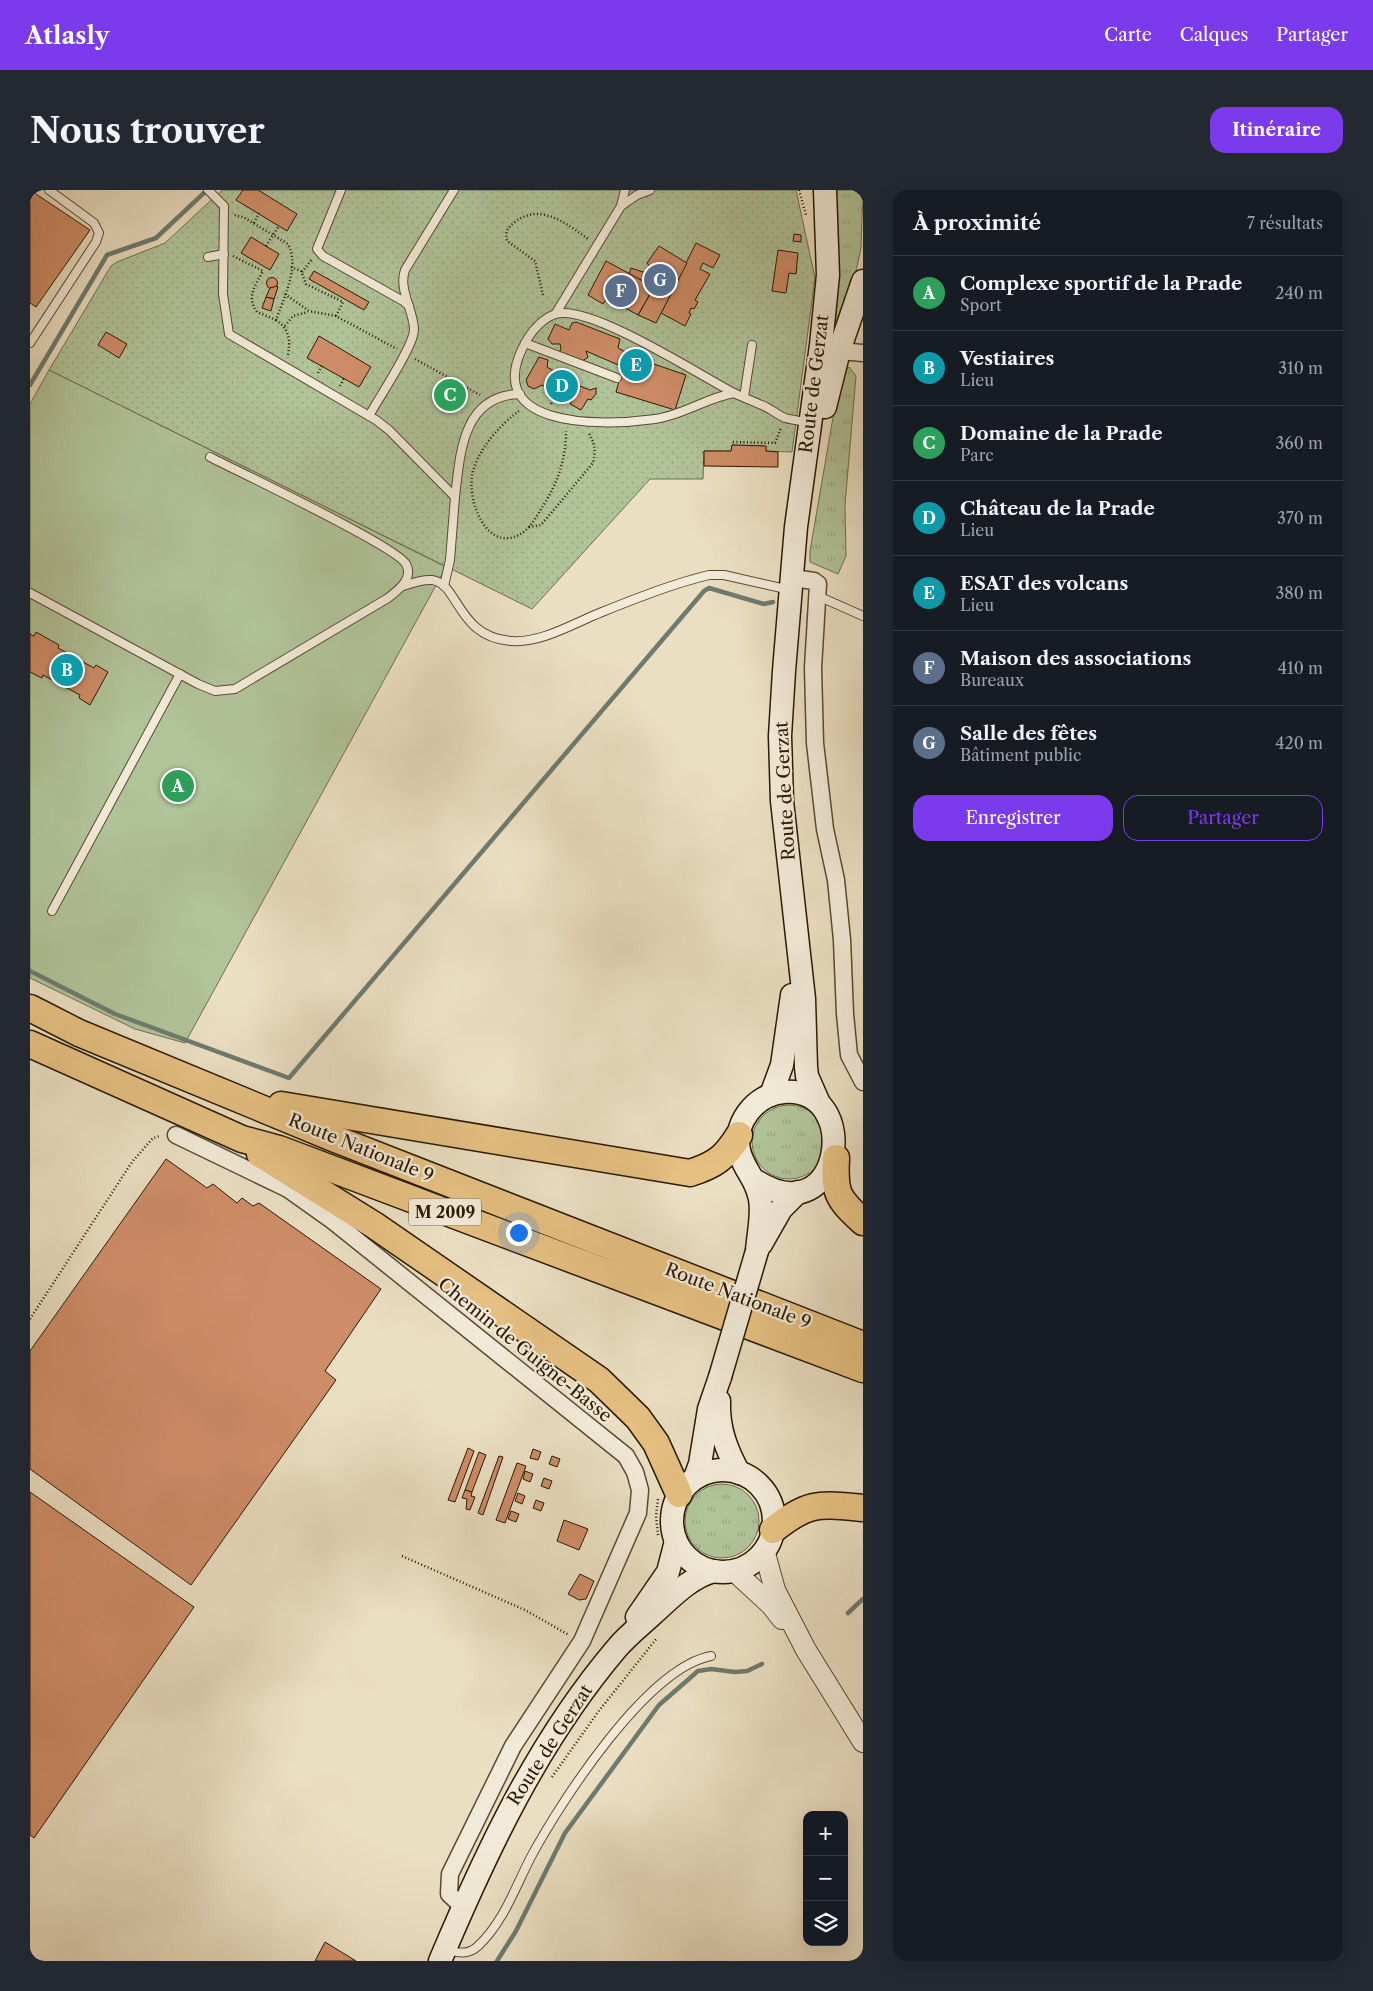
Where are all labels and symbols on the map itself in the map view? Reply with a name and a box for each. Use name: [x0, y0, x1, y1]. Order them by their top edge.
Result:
pin: G: [644, 261, 676, 299]
pin: F: [605, 272, 637, 310]
street label: Route de Gerzat: [795, 313, 833, 455]
pin: E: [620, 346, 652, 384]
pin: D: [546, 367, 578, 405]
pin: C: [434, 376, 466, 414]
pin: B: [51, 651, 83, 689]
street label: Route de Gerzat: [770, 720, 800, 861]
pin: A: [162, 767, 194, 805]
street label: Route Nationale 9: [285, 1109, 437, 1187]
road number: M 2009: [409, 1199, 481, 1226]
your location: [506, 1220, 532, 1246]
street label: Route Nationale 9: [662, 1258, 814, 1334]
street label: Chemin de Guigne-Basse: [434, 1273, 616, 1427]
street label: Route de Gerzat: [503, 1680, 598, 1810]

